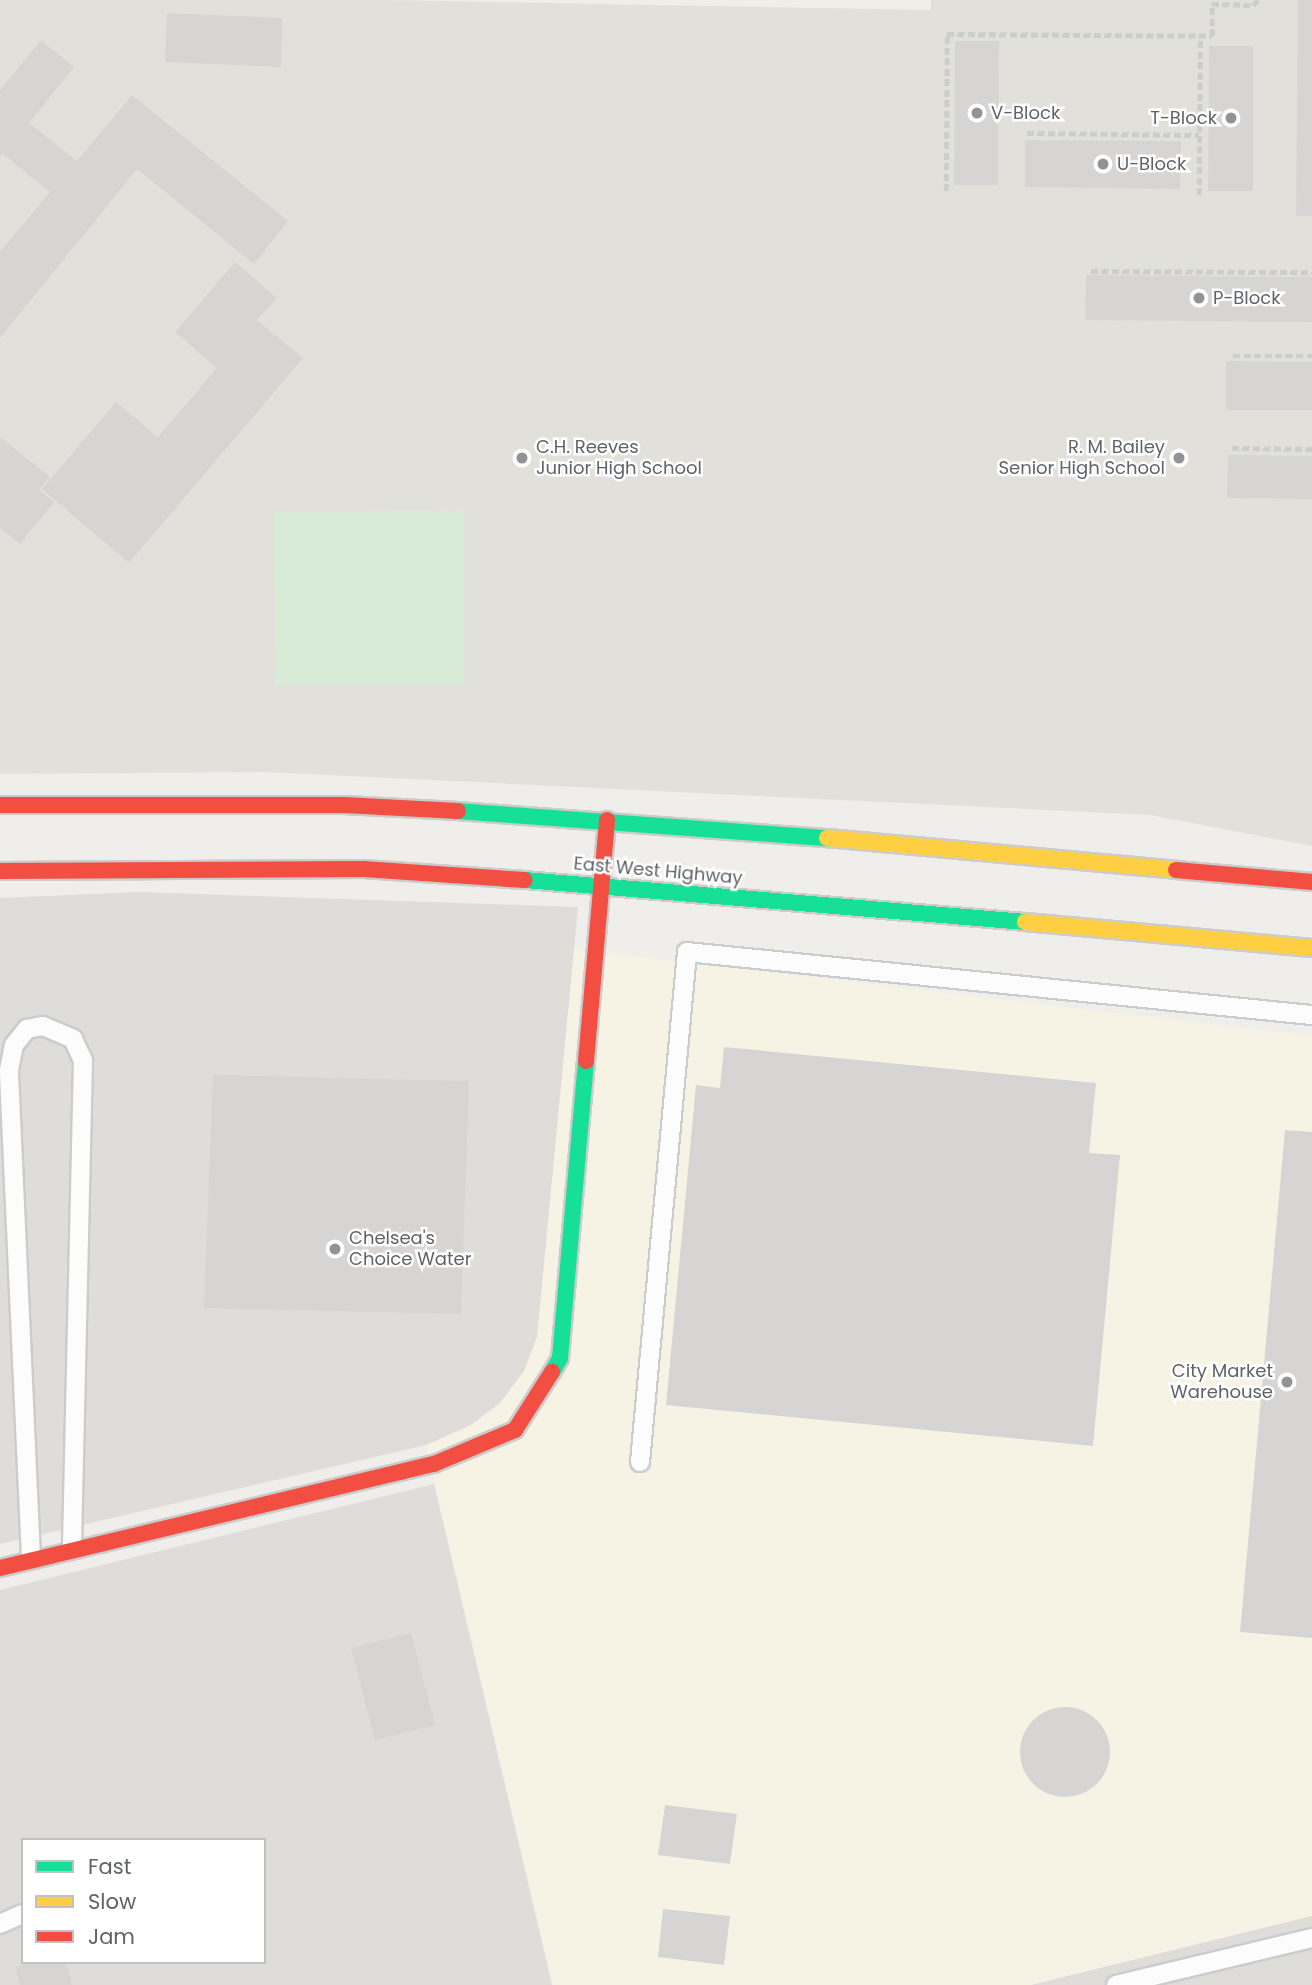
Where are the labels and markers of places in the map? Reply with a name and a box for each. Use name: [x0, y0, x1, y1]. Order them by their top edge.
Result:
place label: V-Block: [991, 102, 1060, 124]
marker: V-Block: [969, 105, 985, 121]
place label: T-Block: [1150, 107, 1217, 129]
marker: T-Block: [1223, 110, 1239, 126]
place label: U-Block: [1117, 153, 1186, 175]
marker: U-Block: [1095, 156, 1111, 172]
place label: P-Block: [1213, 287, 1281, 309]
marker: P-Block: [1191, 290, 1207, 306]
place label: C.H. Reeves Junior High School: [536, 437, 702, 480]
place label: R. M. Bailey Senior High School: [998, 437, 1165, 480]
marker: C.H. Reeves Junior High School: [514, 450, 530, 466]
marker: R. M. Bailey Senior High School: [1171, 450, 1187, 466]
place label: Chelsea's Choice Water: [349, 1228, 471, 1270]
marker: Chelsea's Choice Water: [327, 1241, 343, 1257]
place label: City Market Warehouse: [1170, 1361, 1273, 1404]
marker: City Market Warehouse: [1279, 1374, 1295, 1390]

